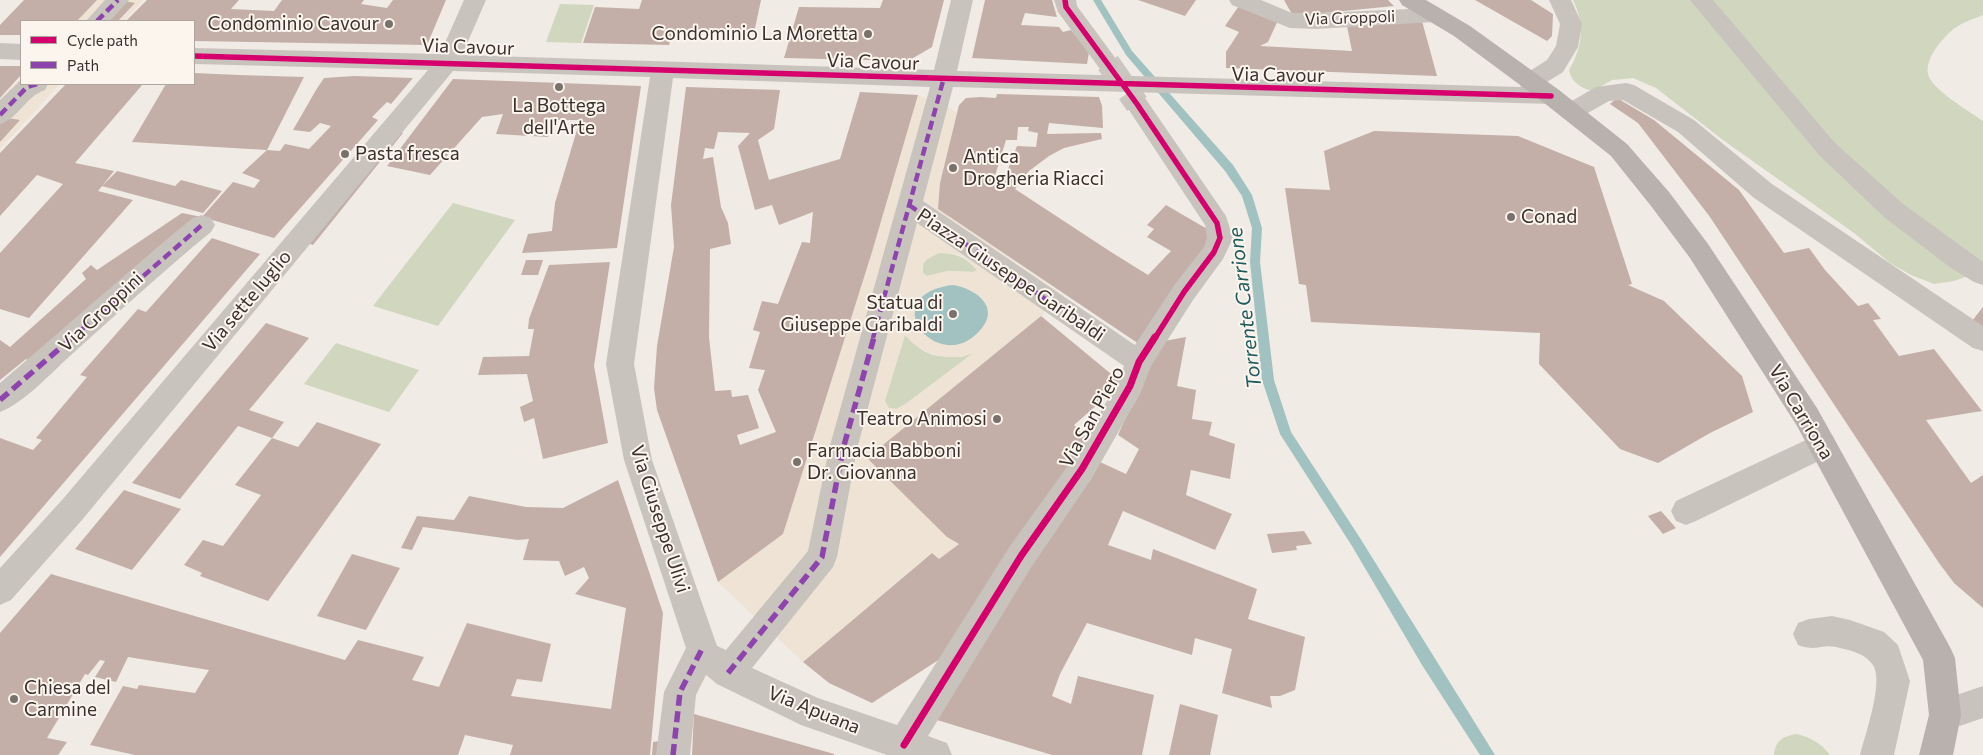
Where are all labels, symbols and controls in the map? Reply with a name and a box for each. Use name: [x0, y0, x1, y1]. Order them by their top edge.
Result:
street label: Via Groppoli: [1304, 7, 1396, 29]
place label: Condominio Cavour: [207, 13, 379, 35]
marker: Condominio Cavour: [383, 18, 395, 30]
legend: [20, 20, 195, 85]
place label: Condominio La Moretta: [652, 23, 858, 45]
marker: Condominio La Moretta: [862, 28, 874, 40]
text: Cycle path: [67, 31, 138, 49]
street label: Via Cavour: [421, 34, 515, 60]
street label: Via Cavour: [826, 49, 920, 75]
text: Path: [67, 56, 99, 74]
street label: Via Cavour: [1231, 63, 1325, 87]
marker: La Bottega dell'Arte: [553, 81, 565, 93]
place label: La Bottega dell'Arte: [512, 95, 606, 139]
place label: Pasta fresca: [355, 143, 460, 165]
place label: Antica Drogheria Riacci: [963, 146, 1104, 190]
marker: Pasta fresca: [339, 148, 351, 160]
marker: Antica Drogheria Riacci: [947, 162, 959, 174]
street label: Piazza Giuseppe Garibaldi: [913, 204, 1109, 346]
place label: Conad: [1521, 206, 1577, 228]
marker: Conad: [1505, 211, 1517, 223]
water label: Torrente Carrione: [1223, 226, 1267, 390]
street label: Via sette luglio: [198, 245, 296, 357]
street label: Via Groppini: [54, 267, 148, 357]
place label: Statua di Giuseppe Garibaldi: [781, 292, 943, 336]
marker: Statua di Giuseppe Garibaldi: [947, 308, 959, 320]
street label: Via Carriona: [1764, 360, 1838, 464]
street label: Via San Piero: [1055, 362, 1129, 472]
place label: Teatro Animosi: [856, 408, 987, 430]
marker: Teatro Animosi: [991, 413, 1003, 425]
place label: Farmacia Babboni Dr. Giovanna: [807, 440, 961, 484]
street label: Via Giuseppe Ulivi: [625, 442, 695, 596]
marker: Farmacia Babboni Dr. Giovanna: [791, 456, 803, 468]
place label: Chiesa del Carmine: [24, 677, 111, 721]
street label: Via Apuana: [765, 681, 863, 739]
marker: Chiesa del Carmine: [8, 693, 20, 705]

